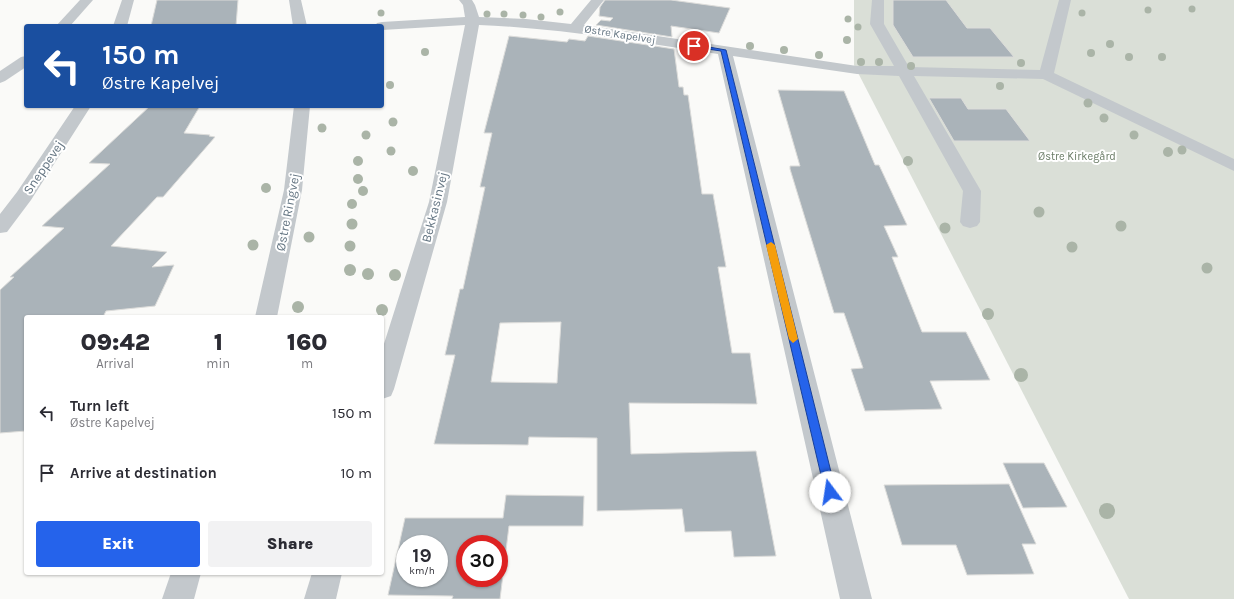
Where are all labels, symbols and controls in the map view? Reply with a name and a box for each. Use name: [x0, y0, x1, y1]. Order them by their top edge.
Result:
street label: Østre Kapelvej: [583, 22, 656, 47]
pin: [677, 29, 711, 63]
icon: arrive: [683, 35, 705, 57]
text: 150 m: [102, 38, 180, 71]
icon: left: [36, 40, 88, 92]
text: Østre Kapelvej: [102, 72, 219, 94]
street label: Sneppevej: [20, 138, 67, 197]
park label: Østre Kirkegård: [1038, 150, 1116, 163]
street label: Bekkasinvej: [418, 170, 451, 244]
street label: Østre Ringvej: [273, 172, 302, 252]
text: 09:42: [80, 328, 150, 356]
text: 1: [214, 328, 223, 356]
text: 160: [287, 328, 328, 356]
text: Arrival: [96, 356, 134, 371]
text: min: [206, 356, 230, 371]
text: m: [301, 356, 313, 371]
text: Turn left: [70, 397, 129, 415]
icon: left: [36, 402, 58, 424]
text: 150 m: [332, 404, 372, 422]
text: Østre Kapelvej: [70, 415, 155, 430]
icon: arrive: [36, 462, 58, 484]
text: Arrive at destination: [70, 464, 217, 482]
text: 10 m: [341, 464, 372, 482]
position arrow: [809, 471, 851, 513]
button: Exit: [36, 521, 200, 567]
button: Share: [208, 521, 372, 567]
speed limit sign: 30: [456, 535, 508, 587]
text: 19: [412, 544, 432, 567]
text: km/h: [409, 565, 435, 577]

